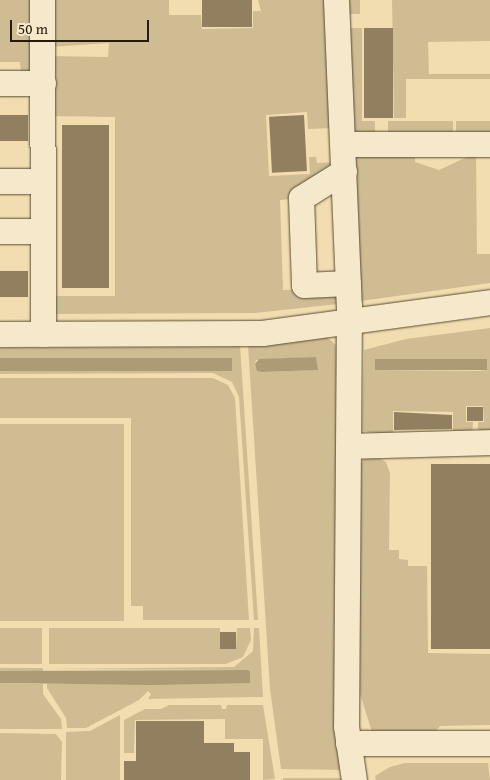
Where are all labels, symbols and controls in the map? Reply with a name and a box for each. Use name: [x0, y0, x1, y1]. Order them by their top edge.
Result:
scale bar: [12, 10, 151, 42]
text: 50 m: [18, 18, 48, 39]

